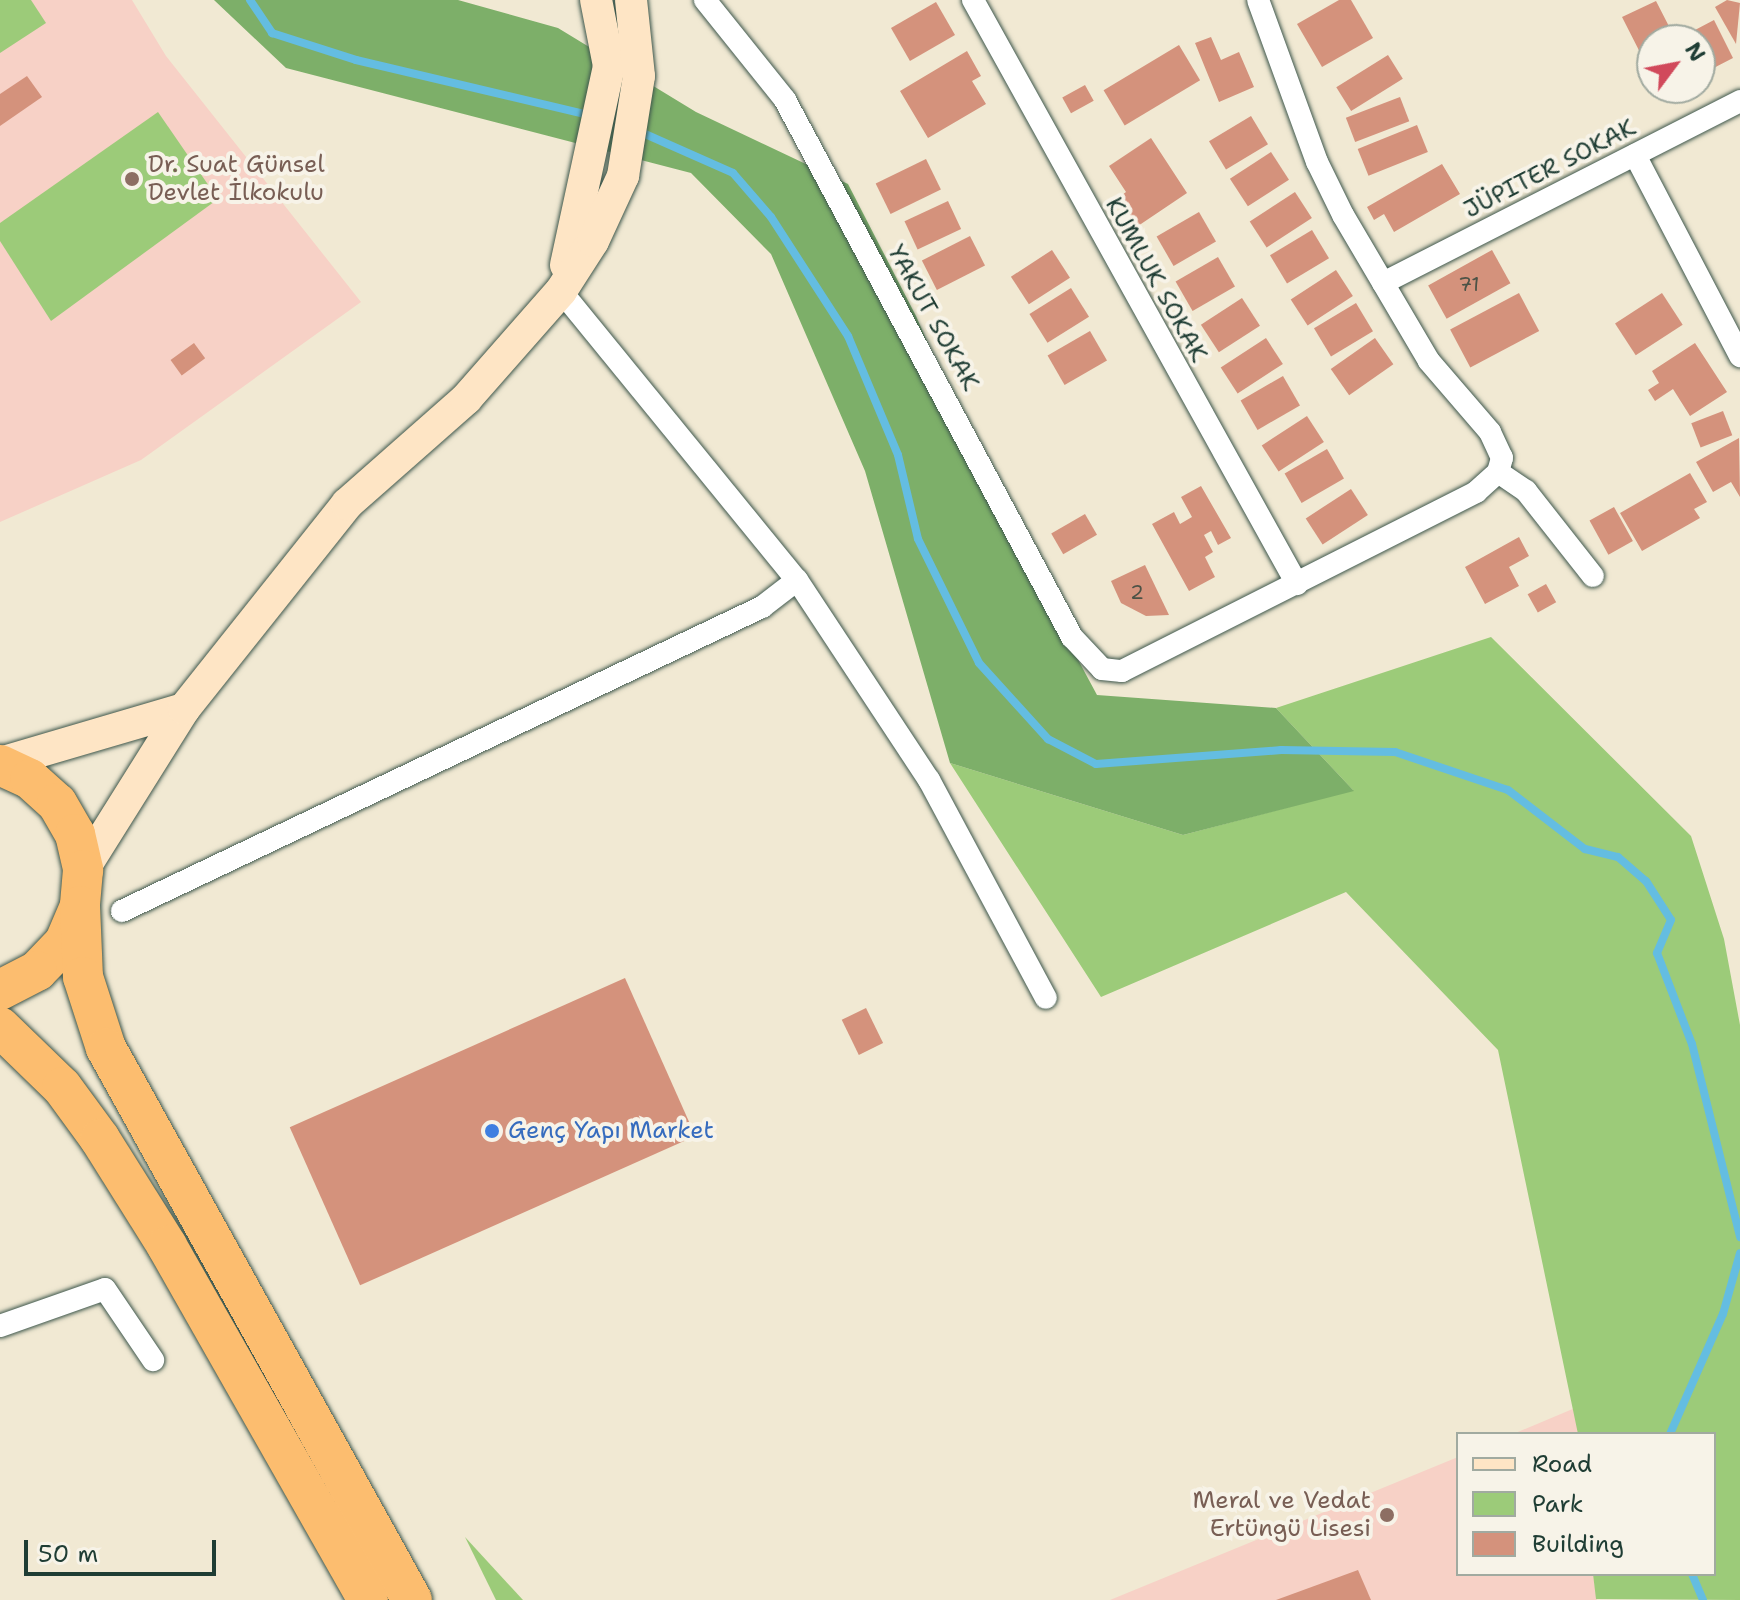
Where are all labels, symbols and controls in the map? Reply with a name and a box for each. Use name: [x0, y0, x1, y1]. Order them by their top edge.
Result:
north arrow: [1636, 24, 1716, 104]
text: N: [1678, 37, 1712, 67]
street label: JÜPITER SOKAK: [1459, 113, 1641, 225]
place label: Dr. Suat Günsel Devlet İlkokulu: [148, 151, 325, 207]
marker: Dr. Suat Günsel Devlet İlkokulu: [123, 170, 141, 188]
street label: KUMLUK SOKAK: [1099, 193, 1213, 367]
street label: YAKUT SOKAK: [881, 240, 985, 396]
house number: 71: [1458, 272, 1480, 296]
house number: 2: [1130, 580, 1144, 604]
place label: Genç Yapı Market: [508, 1117, 714, 1145]
marker: Genç Yapı Market: [483, 1122, 501, 1140]
legend: [1456, 1432, 1716, 1576]
text: Road: [1532, 1448, 1592, 1480]
place label: Meral ve Vedat Ertüngü Lisesi: [1192, 1487, 1371, 1543]
text: Park: [1532, 1488, 1584, 1520]
marker: Meral ve Vedat Ertüngü Lisesi: [1378, 1506, 1396, 1524]
scale bar: [28, 1524, 220, 1574]
text: Building: [1532, 1528, 1624, 1560]
text: 50 m: [38, 1538, 98, 1570]

